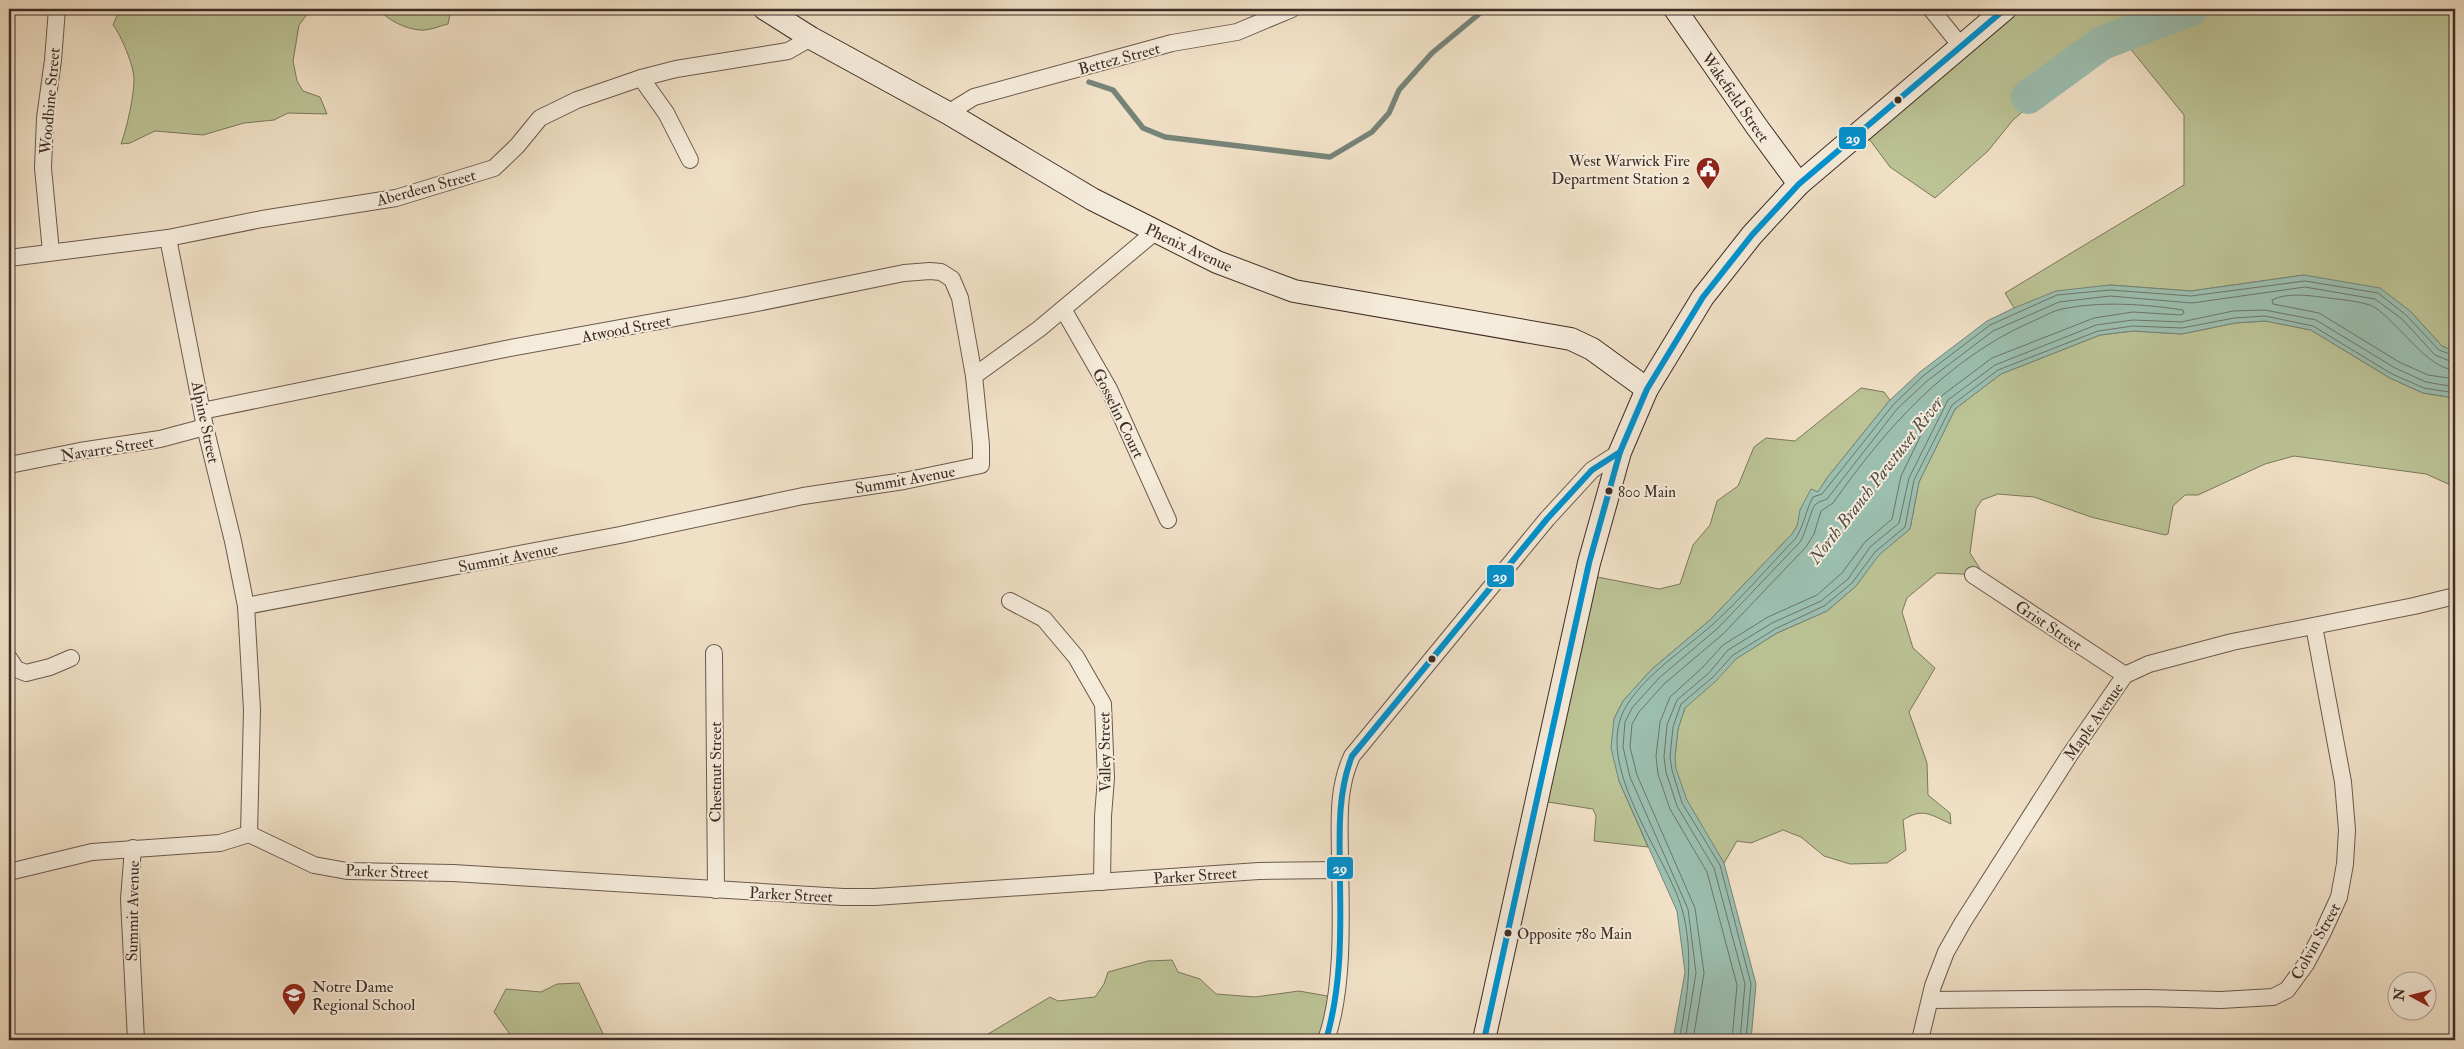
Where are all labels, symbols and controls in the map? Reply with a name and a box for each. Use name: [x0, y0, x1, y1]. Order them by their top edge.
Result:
street label: Bettez Street: [1076, 38, 1162, 79]
street label: Woodbine Street: [35, 47, 65, 156]
street label: Wakefield Street: [1696, 48, 1773, 146]
unlabelled marker: [1893, 95, 1903, 105]
line badge: 29: [1838, 126, 1867, 150]
text: 29: [1846, 130, 1860, 147]
place label: West Warwick Fire Department Station 2: [1551, 151, 1690, 190]
public building icon: West Warwick Fire Department Station 2: [1695, 156, 1721, 190]
street label: Aberdeen Street: [373, 165, 478, 211]
street label: Phenix Avenue: [1142, 219, 1236, 277]
street label: Atwood Street: [579, 311, 672, 348]
street label: Gosselin Court: [1088, 365, 1148, 462]
street label: Alpine Street: [185, 378, 223, 465]
water label: North Branch Pawtuxet River: [1803, 391, 1950, 569]
street label: Navarre Street: [59, 432, 155, 466]
street label: Summit Avenue: [854, 461, 957, 499]
place label: 800 Main: [1618, 483, 1676, 502]
marker: 800 Main: [1604, 486, 1614, 496]
street label: Summit Avenue: [457, 538, 560, 577]
line badge: 29: [1486, 564, 1515, 588]
text: 29: [1493, 568, 1507, 585]
street label: Grist Street: [2011, 596, 2086, 655]
unlabelled marker: [1427, 654, 1437, 664]
street label: Maple Avenue: [2060, 679, 2129, 765]
street label: Valley Street: [1094, 712, 1116, 792]
street label: Chestnut Street: [706, 722, 726, 822]
line badge: 29: [1326, 856, 1354, 880]
street label: Summit Avenue: [122, 860, 144, 962]
text: 29: [1333, 860, 1347, 877]
street label: Parker Street: [345, 861, 429, 883]
street label: Parker Street: [1153, 863, 1237, 889]
street label: Parker Street: [749, 883, 833, 907]
street label: Colvin Street: [2287, 900, 2345, 983]
place label: Opposite 780 Main: [1517, 925, 1632, 945]
marker: Opposite 780 Main: [1503, 928, 1513, 938]
north arrow: [2386, 972, 2436, 1022]
place label: Notre Dame Regional School: [312, 977, 415, 1015]
school or university icon: Notre Dame Regional School: [281, 982, 307, 1016]
text: N: [2390, 987, 2409, 1003]

